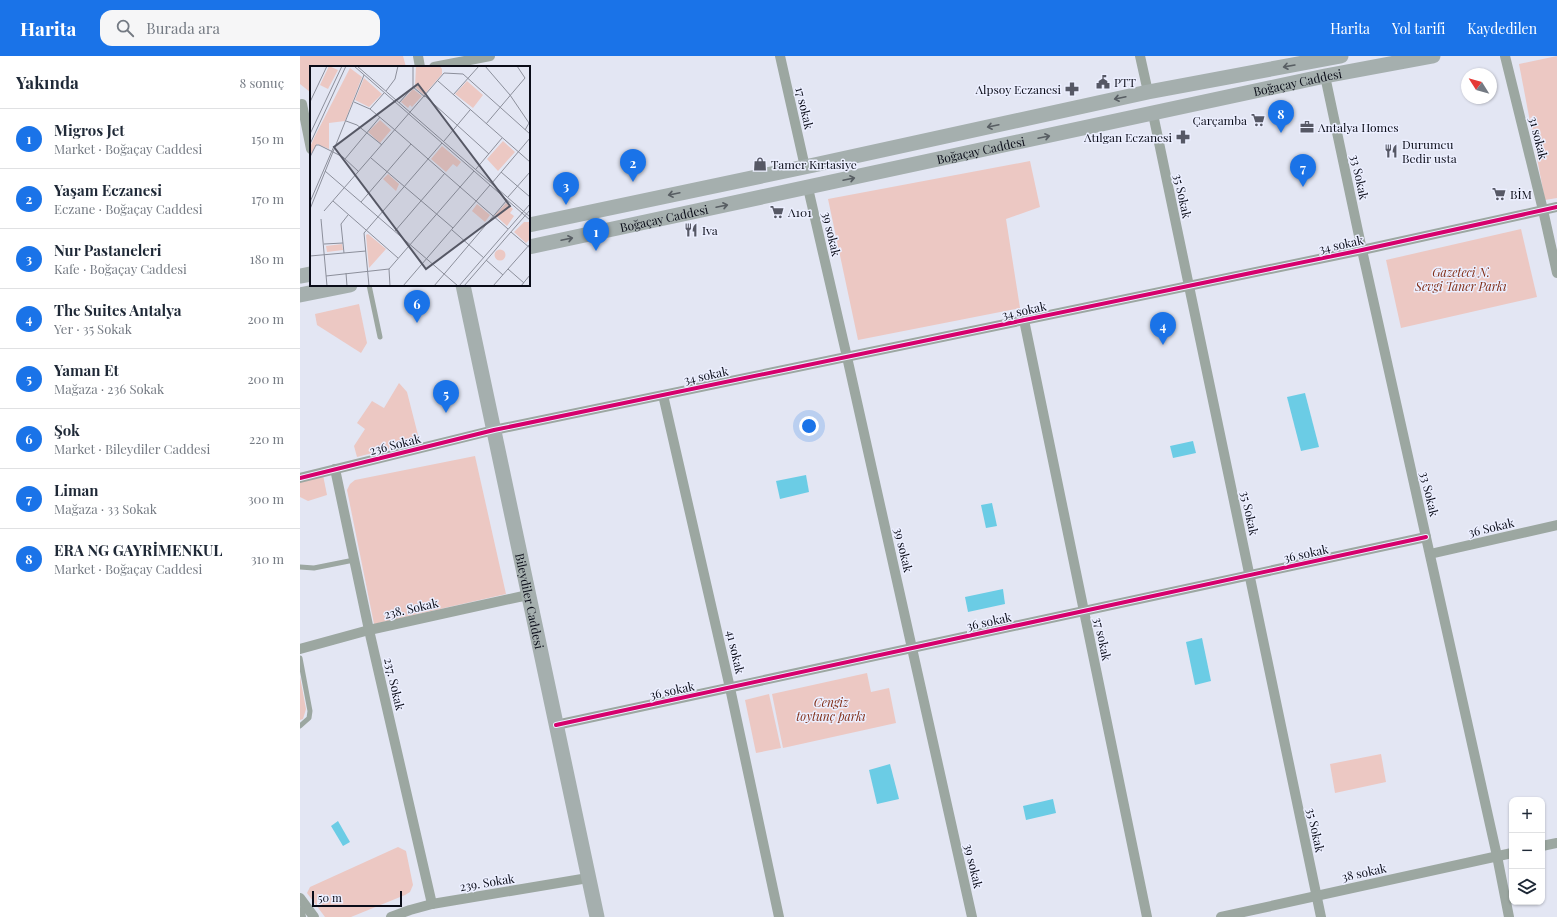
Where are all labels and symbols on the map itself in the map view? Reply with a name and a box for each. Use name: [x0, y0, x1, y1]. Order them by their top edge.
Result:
one-way arrow: [1283, 63, 1296, 71]
street label: Boğaçay Caddesi: [1252, 65, 1343, 99]
inset map: [310, 66, 530, 286]
north arrow: [1461, 68, 1497, 104]
public building icon: PTT: [1095, 74, 1111, 90]
place label: PTT: [1114, 74, 1136, 90]
place label: Alpsoy Eczanesi: [975, 81, 1061, 97]
pharmacy icon: Alpsoy Eczanesi: [1064, 81, 1080, 97]
street label: 17 sokak: [792, 85, 818, 131]
one-way arrow: [1114, 94, 1127, 102]
pin: 8: [1268, 100, 1294, 133]
place label: Çarçamba: [1192, 112, 1247, 128]
supermarket icon: Çarçamba: [1250, 112, 1266, 128]
street label: 31 sokak: [1526, 115, 1552, 162]
office icon: Antalya Homes: [1299, 119, 1315, 135]
place label: Antalya Homes: [1317, 119, 1399, 135]
one-way arrow: [987, 122, 1000, 130]
place label: Atılgan Eczanesi: [1083, 129, 1172, 145]
pharmacy icon: Atılgan Eczanesi: [1175, 129, 1191, 145]
street label: Boğaçay Caddesi: [935, 133, 1027, 167]
one-way arrow: [1038, 133, 1051, 141]
place label: Durumcu Bedir usta: [1402, 136, 1457, 166]
restaurant icon: Durumcu Bedir usta: [1383, 143, 1399, 159]
pin: 2: [620, 149, 646, 182]
street label: 33 Sokak: [1347, 153, 1373, 201]
pin: 7: [1290, 154, 1316, 187]
shop icon: Tamer Kırtasiye: [752, 156, 768, 172]
place label: Tamer Kırtasiye: [771, 156, 857, 172]
pin: 3: [553, 172, 579, 205]
street label: 35 Sokak: [1170, 172, 1196, 220]
one-way arrow: [842, 175, 855, 183]
supermarket icon: BİM: [1491, 186, 1507, 202]
place label: BİM: [1510, 186, 1532, 202]
one-way arrow: [668, 191, 681, 199]
street label: Boğaçay Caddesi: [618, 201, 710, 235]
one-way arrow: [715, 202, 728, 210]
supermarket icon: A101: [769, 204, 785, 220]
place label: A101: [787, 204, 812, 220]
street label: 39 sokak: [819, 210, 845, 258]
pin: 1: [583, 218, 609, 251]
restaurant icon: Iva: [683, 222, 699, 238]
place label: Iva: [702, 222, 718, 238]
street label: 34 sokak: [1317, 231, 1365, 257]
one-way arrow: [560, 235, 573, 243]
park label: Gazeteci N. Sevgi Taner Parkı: [1414, 264, 1507, 294]
pin: 6: [404, 290, 430, 323]
street label: 34 sokak: [1000, 297, 1048, 323]
pin: 4: [1150, 312, 1176, 345]
street label: 34 sokak: [682, 362, 730, 388]
pin: 5: [433, 380, 459, 413]
your location: [799, 416, 819, 436]
street label: 236 Sokak: [368, 430, 423, 458]
street label: 33 Sokak: [1417, 470, 1443, 519]
street label: 35 Sokak: [1237, 489, 1263, 537]
street label: 36 Sokak: [1466, 514, 1516, 540]
street label: 39 sokak: [891, 526, 917, 574]
street label: 36 sokak: [1282, 540, 1330, 566]
street label: Bileydiler Caddesi: [512, 552, 548, 651]
street label: 238. Sokak: [382, 594, 440, 622]
street label: 36 sokak: [965, 608, 1013, 634]
street label: 37 sokak: [1091, 616, 1115, 663]
street label: 41 sokak: [723, 629, 749, 676]
street label: 237. Sokak: [381, 656, 409, 712]
street label: 36 sokak: [648, 677, 696, 703]
park label: Cengiz toytunç parkı: [796, 694, 866, 724]
street label: 35 Sokak: [1303, 806, 1329, 854]
street label: 39 sokak: [961, 842, 987, 890]
street label: 38 sokak: [1340, 859, 1388, 885]
street label: 239. Sokak: [458, 870, 516, 894]
scale bar: [312, 889, 402, 908]

